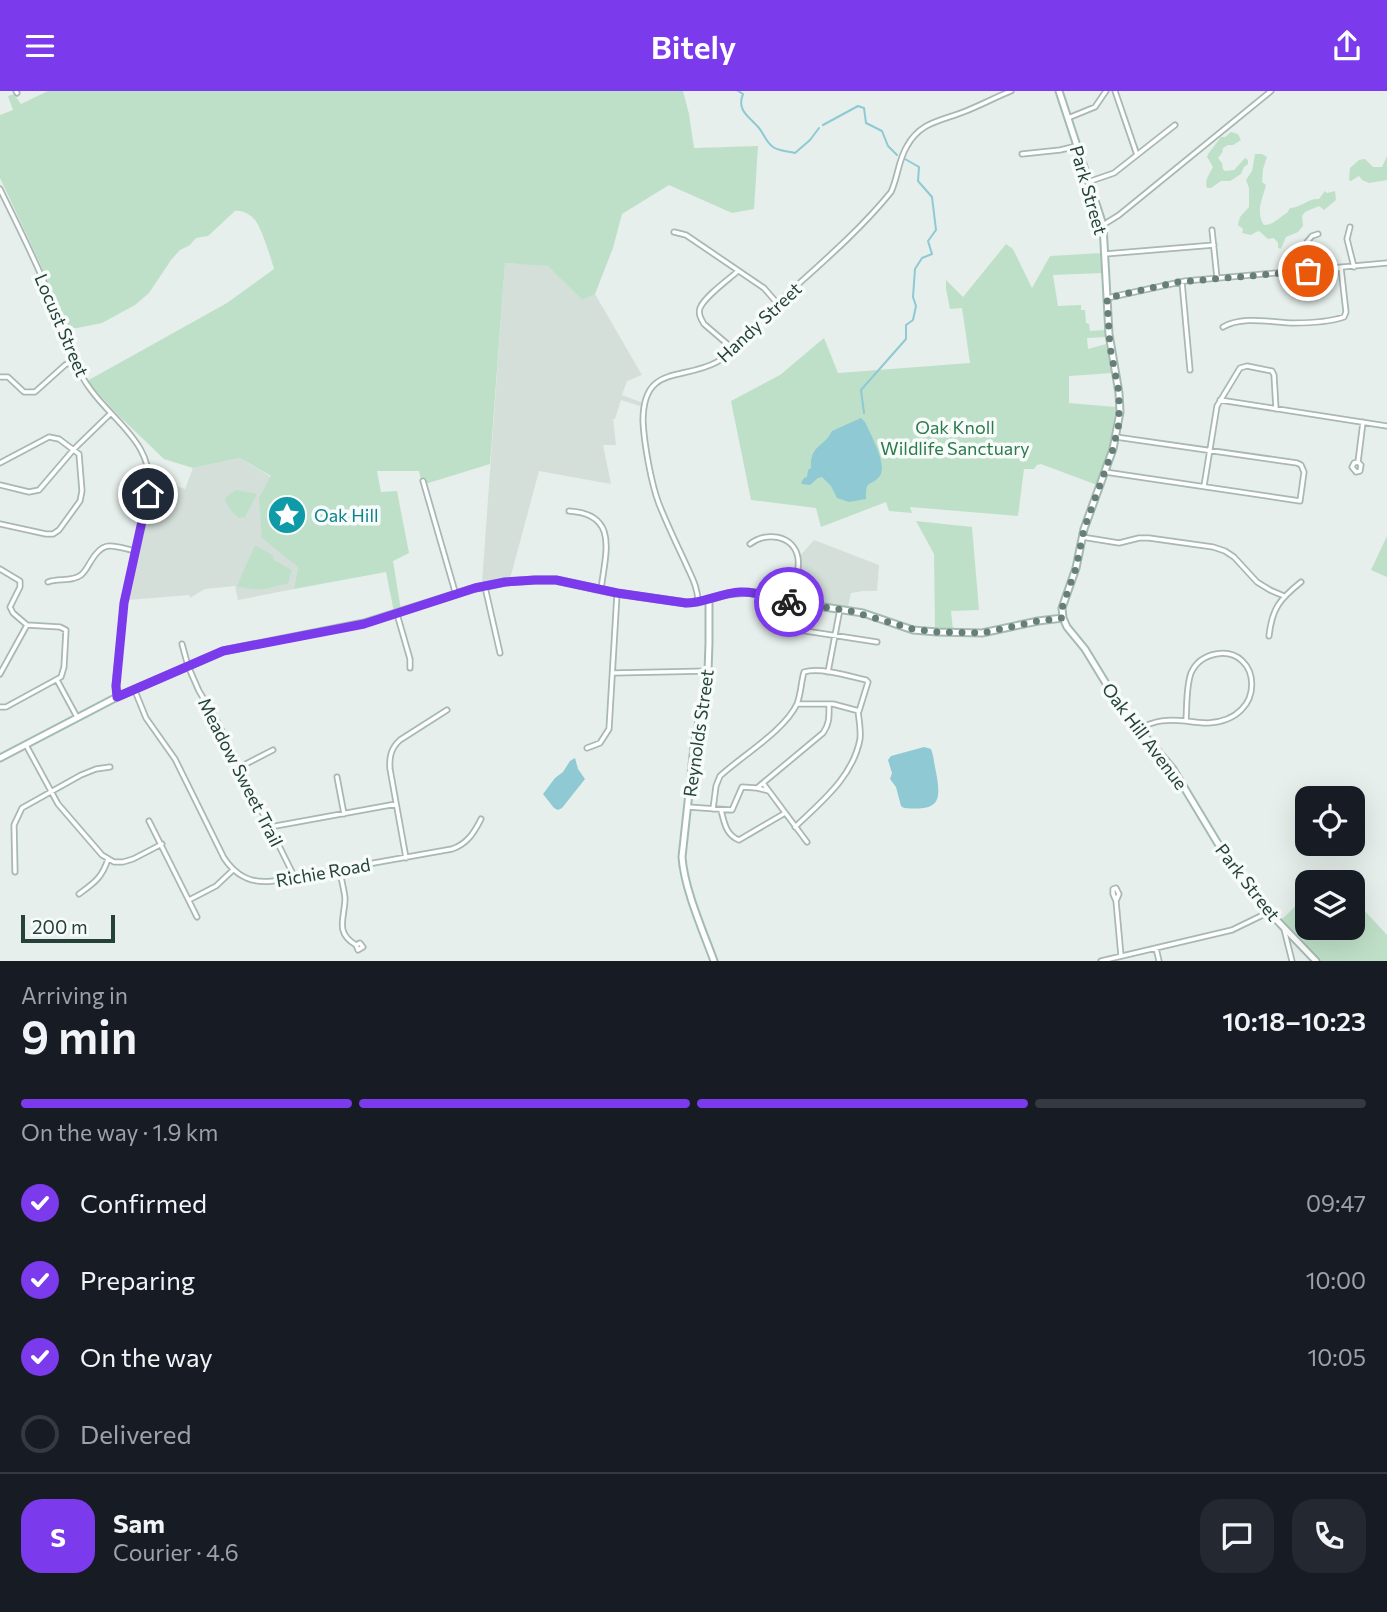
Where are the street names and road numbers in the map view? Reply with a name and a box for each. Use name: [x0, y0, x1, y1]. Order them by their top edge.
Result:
street label: Park Street: [1066, 143, 1112, 237]
street label: Locust Street: [30, 270, 94, 380]
street label: Handy Street: [712, 277, 806, 367]
street label: Reynolds Street: [678, 668, 718, 798]
street label: Oak Hill Avenue: [1098, 678, 1192, 794]
street label: Meadow Sweet Trail: [194, 694, 288, 850]
street label: Park Street: [1211, 839, 1285, 925]
street label: Richie Road: [274, 853, 372, 891]

